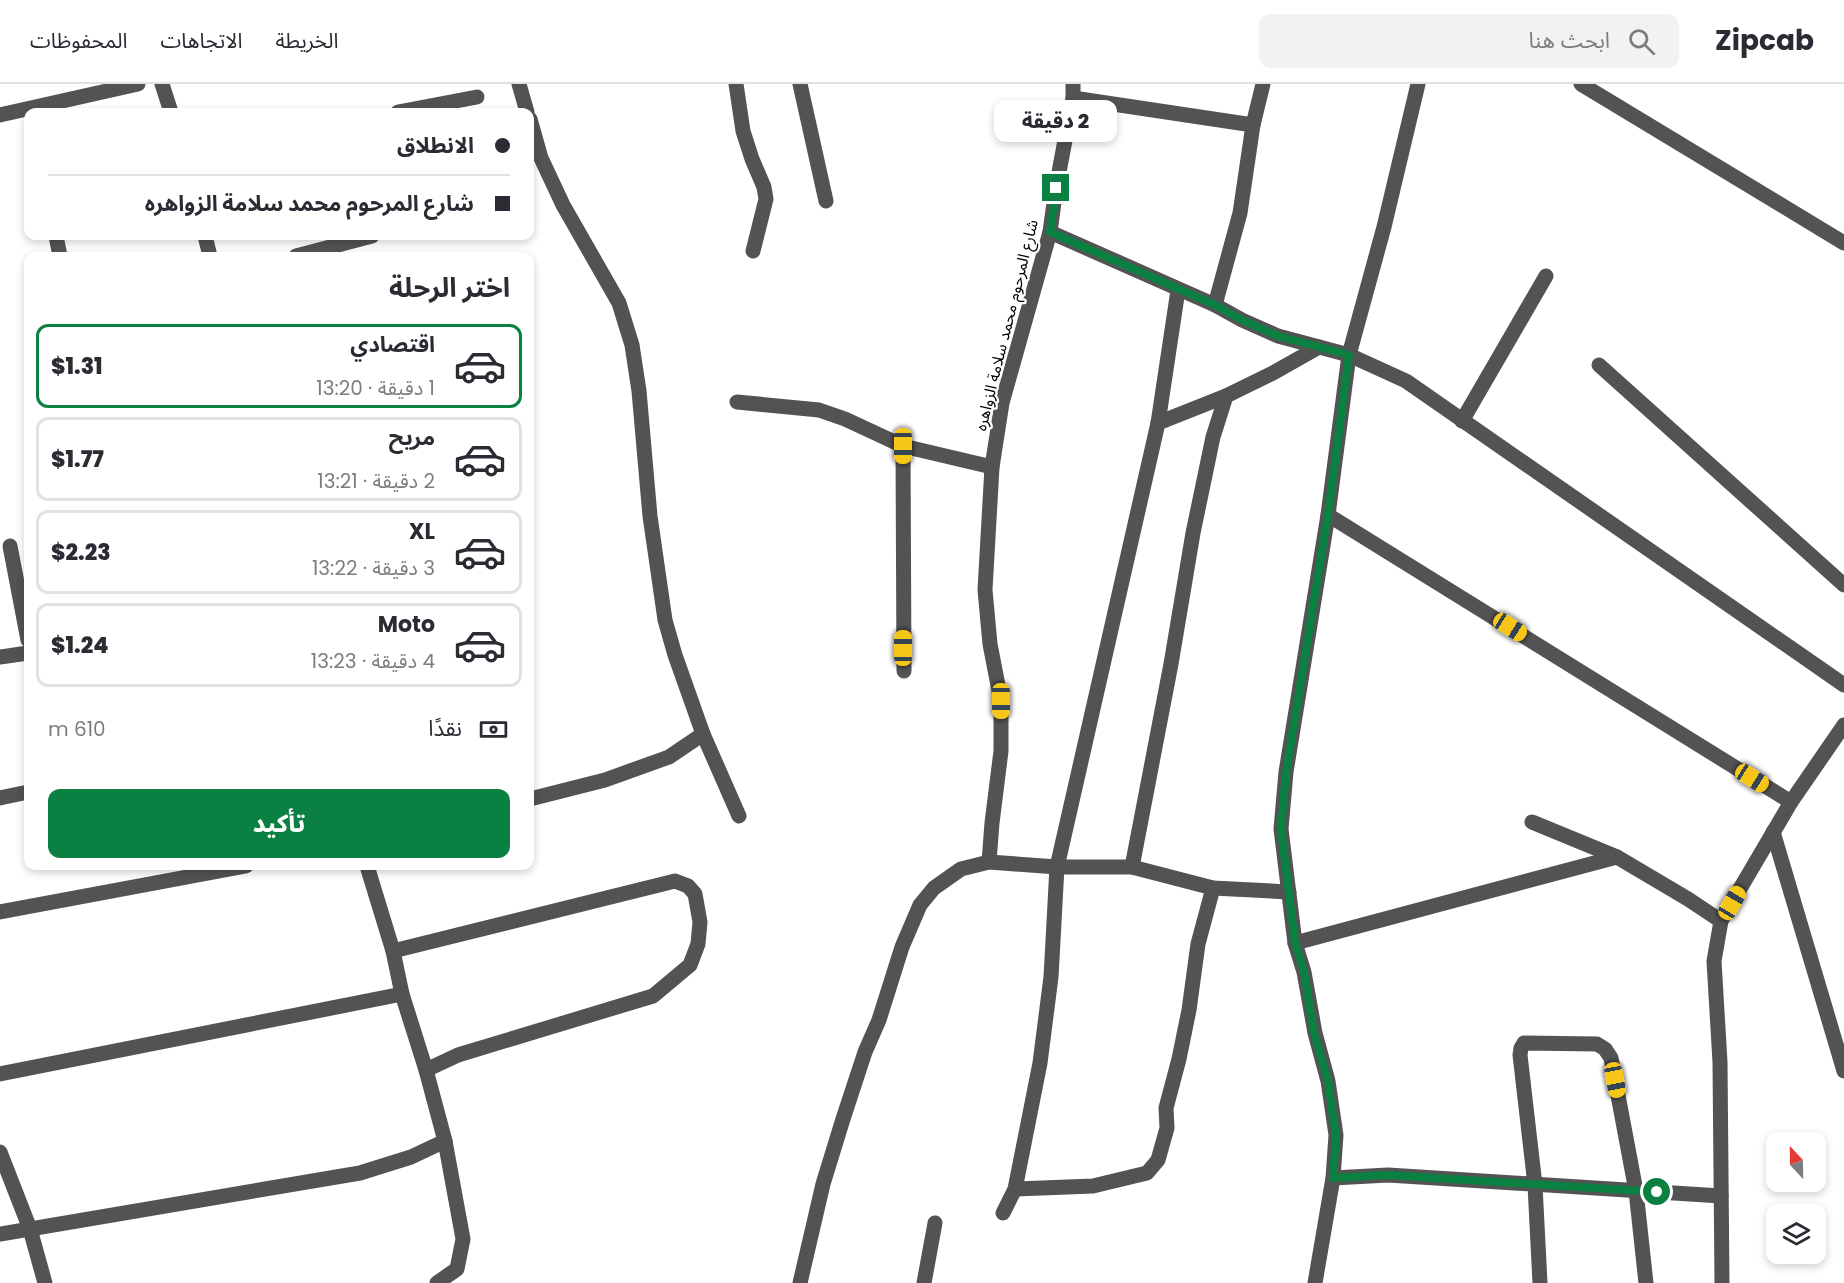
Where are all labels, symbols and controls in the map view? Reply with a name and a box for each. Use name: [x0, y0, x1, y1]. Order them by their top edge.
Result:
search box: [1259, 14, 1679, 68]
text: Zipcab: [1715, 21, 1814, 60]
text: ابحث هنا: [1528, 25, 1610, 56]
icon: search: [1625, 25, 1658, 58]
text: المحفوظات: [30, 26, 127, 55]
text: الاتجاهات: [160, 26, 242, 55]
text: الخريطة: [275, 26, 338, 55]
callout: 2 دقيقة: [994, 101, 1118, 143]
text: 2 دقيقة: [1022, 107, 1089, 135]
text: الانطلاق: [397, 130, 474, 161]
route end: [1042, 174, 1069, 201]
text: شارع المرحوم محمد سلامة الزواهره: [145, 188, 474, 219]
street label: شارع المرحوم محمد سلامة الزواهره: [969, 217, 1045, 434]
text: اختر الرحلة: [389, 269, 510, 306]
text: اقتصادي: [350, 329, 435, 360]
icon: car: [453, 339, 507, 393]
text: $1.31: [51, 351, 103, 382]
text: 1 دقيقة · 13:20: [316, 374, 435, 402]
text: مريح: [389, 422, 435, 453]
car: [894, 428, 912, 464]
icon: car: [453, 432, 507, 486]
text: $1.77: [51, 444, 104, 475]
text: 2 دقيقة · 13:21: [317, 467, 435, 495]
text: XL: [409, 516, 435, 547]
icon: car: [453, 525, 507, 579]
text: $2.23: [51, 537, 111, 568]
text: 3 دقيقة · 13:22: [312, 554, 435, 582]
text: Moto: [378, 609, 435, 640]
car: [1490, 610, 1530, 644]
icon: car: [453, 618, 507, 672]
text: $1.24: [51, 630, 108, 661]
car: [894, 630, 912, 666]
text: 4 دقيقة · 13:23: [311, 647, 435, 675]
car: [992, 683, 1010, 719]
text: نقدًا: [428, 713, 462, 744]
icon: cash: [477, 713, 510, 746]
text: 610 m: [48, 715, 106, 743]
car: [1732, 761, 1772, 795]
button: تأكيد: [48, 789, 510, 858]
car: [1715, 883, 1749, 923]
car: [1603, 1061, 1627, 1099]
north arrow: [1766, 1132, 1826, 1192]
map controls: [1766, 1132, 1826, 1264]
route start: [1643, 1178, 1670, 1205]
button: layers: [1766, 1204, 1826, 1264]

